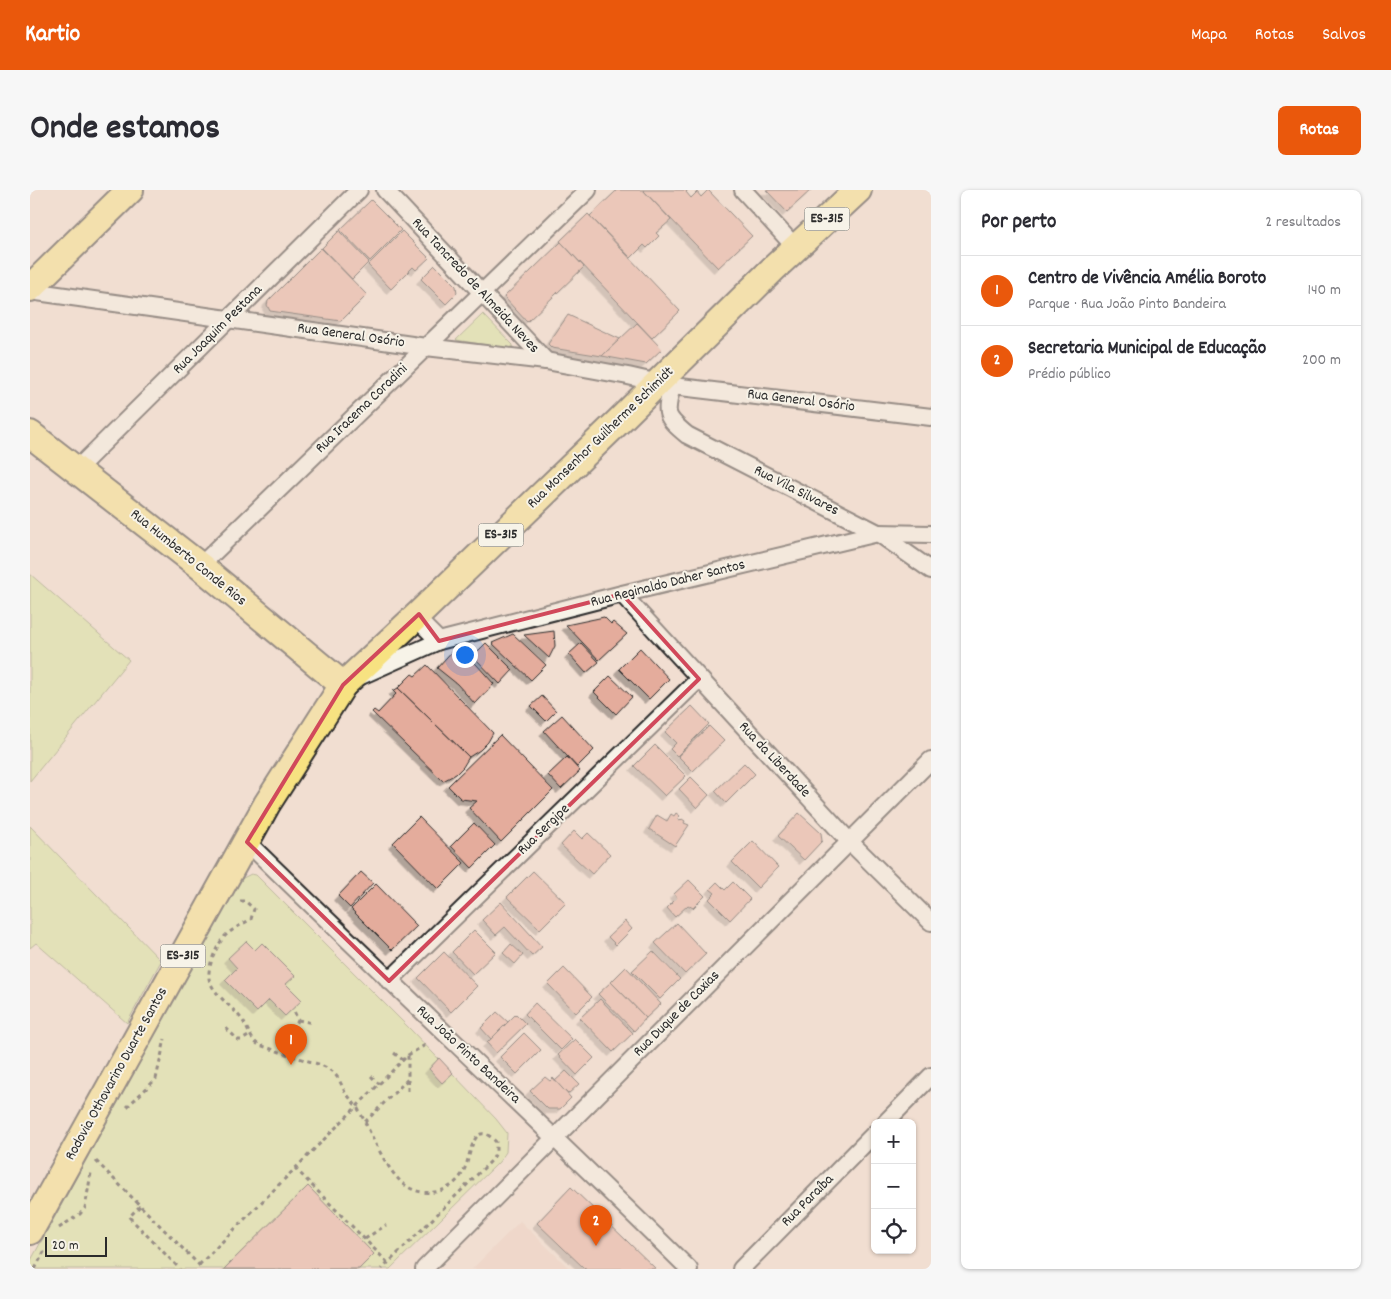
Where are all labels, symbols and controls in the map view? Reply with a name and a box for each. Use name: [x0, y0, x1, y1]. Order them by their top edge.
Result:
text: Kartio: [25, 18, 80, 52]
text: Mapa: [1191, 23, 1227, 48]
text: Rotas: [1255, 23, 1294, 48]
text: Salvos: [1322, 23, 1366, 48]
text: Onde estamos: [30, 105, 220, 155]
button: Rotas: [1278, 106, 1361, 155]
road number: ES-315: [804, 208, 850, 230]
text: Por perto: [981, 208, 1056, 238]
text: 2 resultados: [1265, 211, 1341, 234]
street label: Rua Tancredo de Almeida Neves: [406, 213, 544, 359]
text: Centro de Vivência Amélia Boroto: [1028, 266, 1266, 293]
street label: Rua Joaquim Pestana: [168, 279, 269, 380]
text: 1: [995, 279, 999, 302]
text: 140 m: [1307, 279, 1341, 302]
text: Parque · Rua João Pinto Bandeira: [1028, 293, 1226, 316]
street label: Rua General Osório: [296, 318, 406, 354]
text: Secretaria Municipal de Educação: [1028, 336, 1266, 363]
text: 2: [994, 349, 1001, 372]
text: 200 m: [1302, 349, 1341, 372]
street label: Rua Iracema Coradini: [311, 359, 413, 459]
street label: Rua Monsenhor Guilherme Schimidt: [523, 361, 680, 514]
text: Prédio público: [1028, 363, 1111, 386]
street label: Rua General Osório: [746, 383, 856, 419]
street label: Rua Vila Silvares: [750, 460, 842, 522]
street label: Rua Humberto Conde Rios: [125, 504, 251, 612]
road number: ES-315: [478, 524, 524, 546]
street label: Rua Reginaldo Daher Santos: [588, 554, 748, 614]
your location: [452, 642, 478, 668]
street label: Rua da Liberdade: [733, 717, 815, 803]
street label: Rua Sergipe: [513, 799, 576, 861]
road number: ES-315: [160, 944, 206, 968]
street label: Rua Duque de Caxias: [629, 966, 725, 1062]
street label: Rodovia Othovarino Duarte Santos: [60, 983, 174, 1165]
street label: Rua João Pinto Bandeira: [411, 1001, 526, 1110]
pin: 1: [275, 1024, 307, 1065]
map controls: [871, 1119, 916, 1254]
button: +: [871, 1119, 916, 1164]
button: −: [871, 1164, 916, 1209]
street label: Rua Paraíba: [777, 1169, 840, 1232]
pin: 2: [580, 1205, 612, 1246]
button: locate: [871, 1209, 916, 1254]
scale bar: [45, 1234, 108, 1257]
text: 20 m: [52, 1236, 79, 1256]

